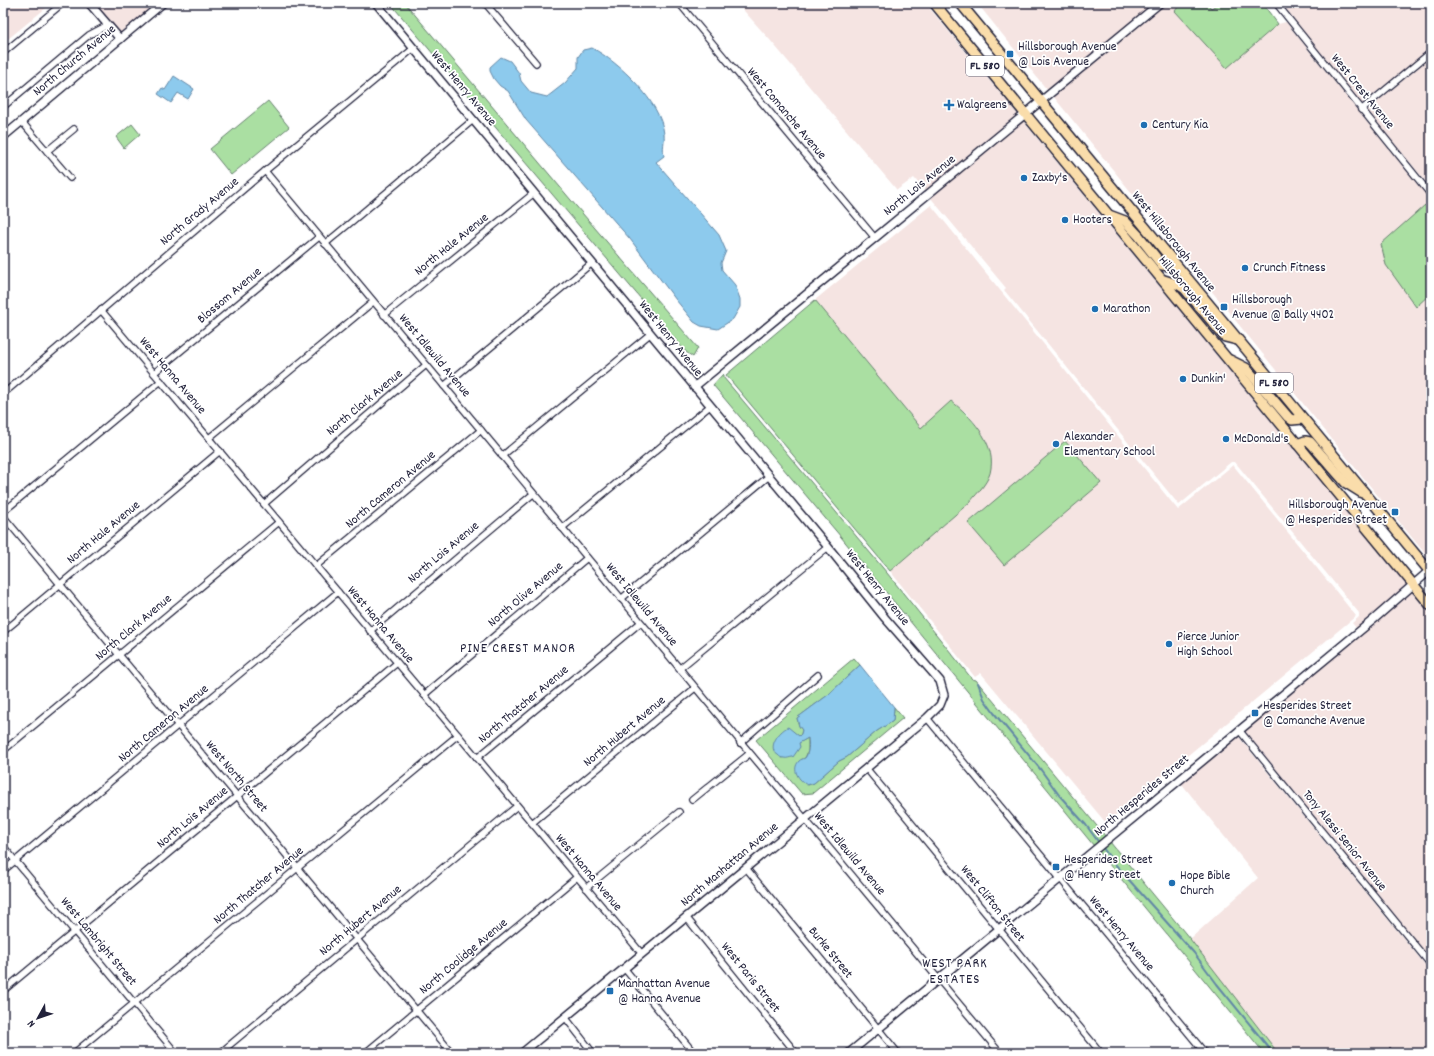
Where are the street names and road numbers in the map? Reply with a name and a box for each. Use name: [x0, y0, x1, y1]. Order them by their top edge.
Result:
street label: North Church Avenue: [29, 20, 121, 101]
street label: West Henry Avenue: [426, 47, 500, 131]
street label: West Crest Avenue: [1326, 50, 1399, 134]
road number: FL 580: [966, 56, 1004, 76]
street label: West Comanche Avenue: [742, 64, 830, 164]
street label: North Lois Avenue: [880, 151, 960, 221]
street label: North Grady Avenue: [156, 173, 244, 251]
street label: West Hillsborough Avenue: [1128, 189, 1218, 295]
street label: North Hale Avenue: [411, 209, 494, 281]
street label: Hillsborough Avenue: [1154, 253, 1230, 339]
street label: Blossom Avenue: [194, 263, 267, 329]
street label: West Henry Avenue: [633, 297, 707, 382]
street label: West Idlewild Avenue: [393, 310, 475, 402]
street label: West Hanna Avenue: [134, 333, 210, 419]
street label: North Clark Avenue: [322, 365, 408, 441]
road number: FL 580: [1255, 373, 1293, 393]
street label: North Cameron Avenue: [342, 446, 441, 534]
street label: North Hale Avenue: [63, 496, 145, 569]
street label: North Lois Avenue: [404, 517, 484, 589]
street label: West Henry Avenue: [840, 546, 914, 631]
street label: North Olive Avenue: [484, 558, 568, 632]
street label: West Idlewild Avenue: [600, 559, 682, 651]
street label: West Hanna Avenue: [342, 582, 418, 668]
street label: North Clark Avenue: [91, 590, 177, 666]
street label: North Thatcher Avenue: [475, 661, 574, 749]
street label: North Cameron Avenue: [115, 680, 214, 768]
street label: North Hubert Avenue: [580, 692, 671, 772]
street label: West North Street: [200, 737, 272, 817]
street label: North Hesperides Street: [1090, 750, 1194, 842]
street label: North Lois Avenue: [153, 782, 233, 854]
street label: Tony Alessi Senior Avenue: [1297, 786, 1391, 896]
street label: West Idlewild Avenue: [808, 808, 890, 900]
street label: North Manhattan Avenue: [677, 818, 783, 912]
street label: West Hanna Avenue: [550, 830, 626, 916]
street label: North Thatcher Avenue: [210, 842, 309, 930]
street label: West Clifton Street: [955, 861, 1029, 947]
street label: North Hubert Avenue: [316, 881, 407, 961]
street label: West Henry Avenue: [1084, 892, 1158, 976]
street label: West Lambright Street: [55, 894, 141, 991]
street label: North Coolidge Avenue: [416, 914, 513, 1000]
street label: Burke Street: [803, 923, 857, 983]
street label: West Paris Street: [716, 939, 784, 1017]

